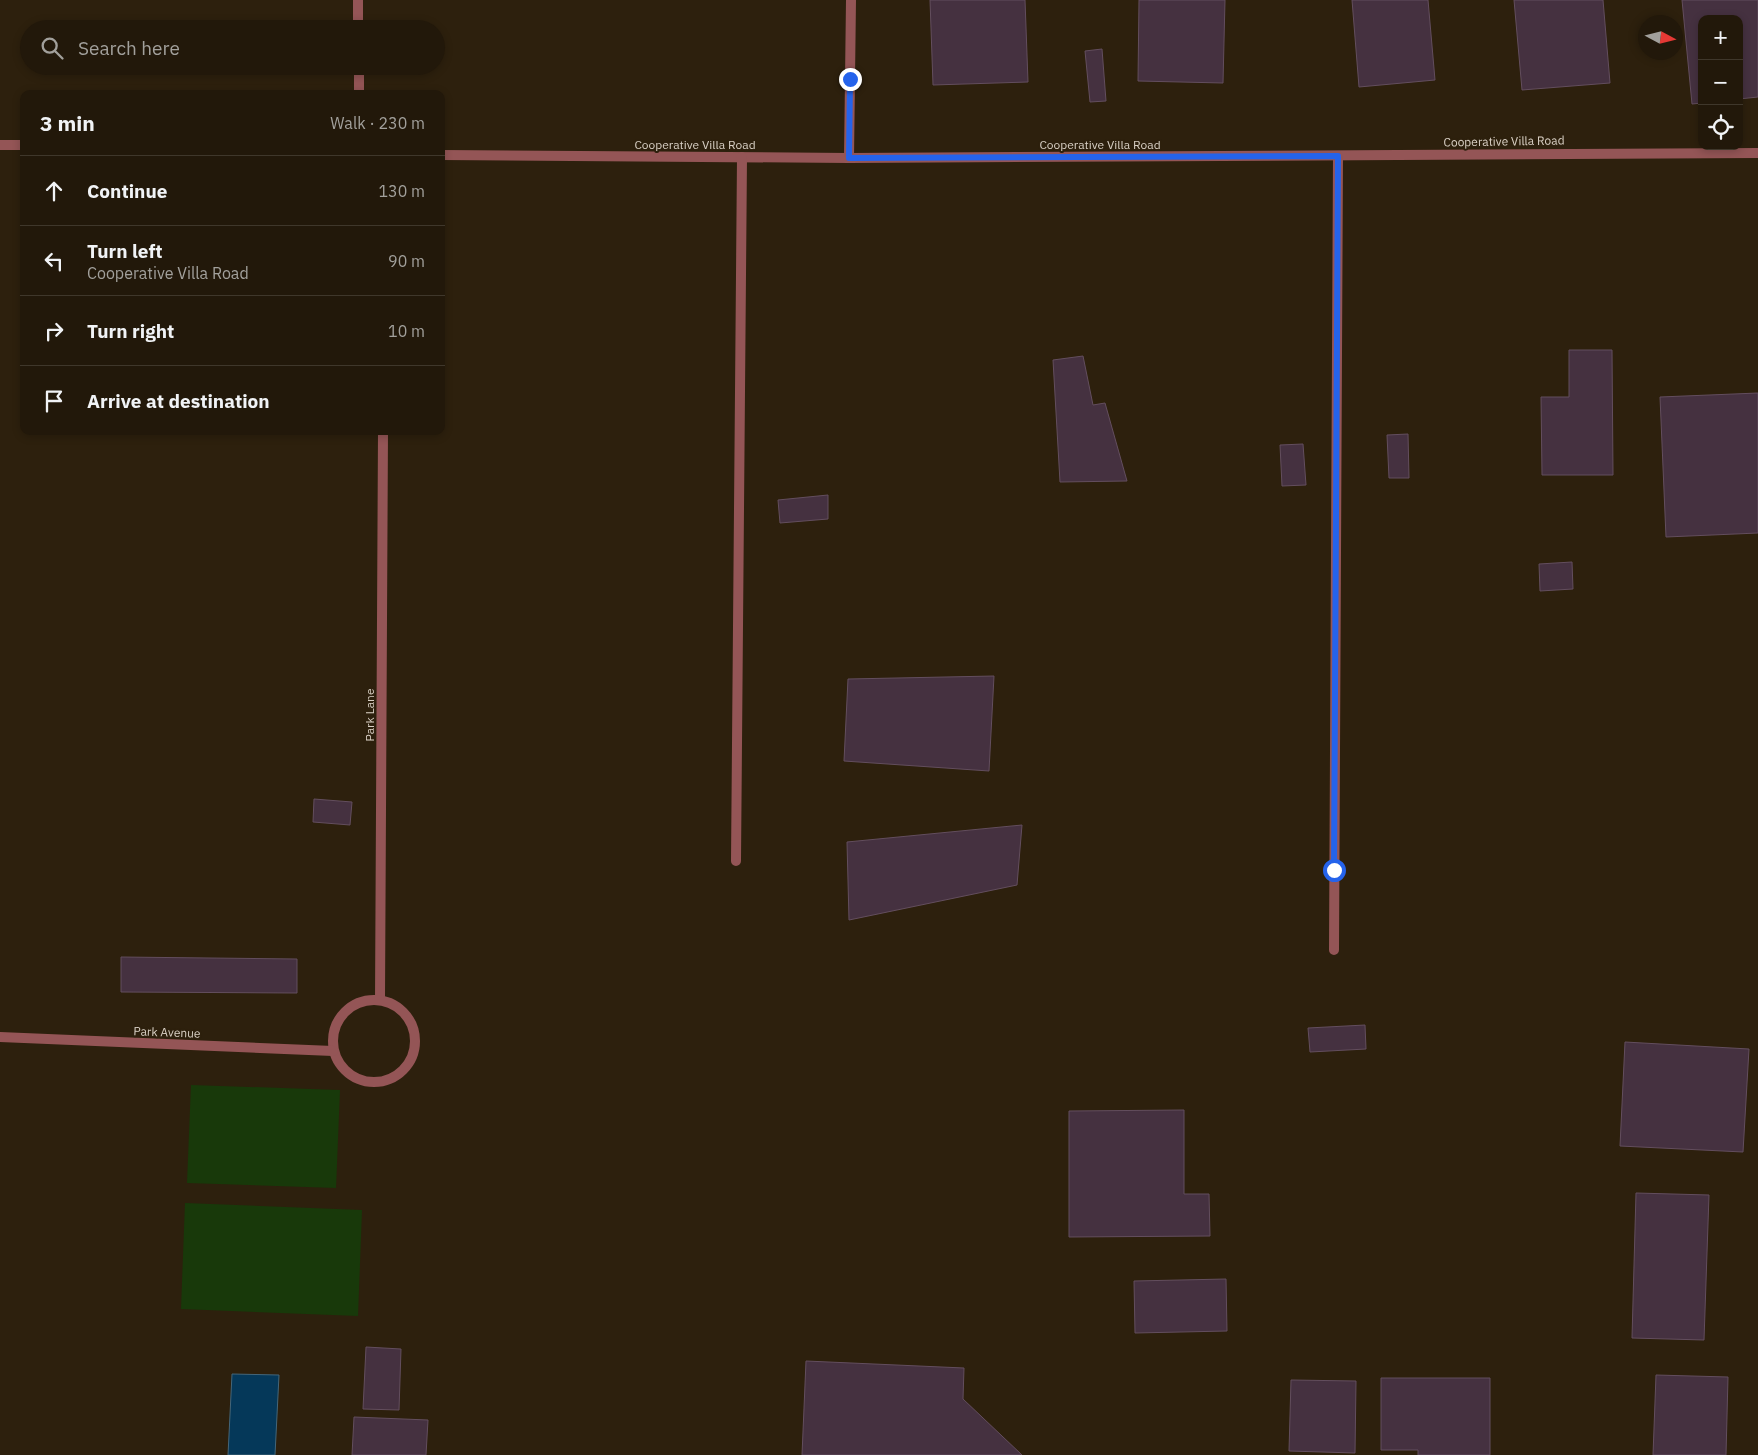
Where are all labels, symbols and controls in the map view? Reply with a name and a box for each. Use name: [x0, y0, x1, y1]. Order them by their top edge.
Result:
north arrow: [1638, 15, 1683, 60]
map controls: [1698, 15, 1743, 150]
button: +: [1698, 15, 1743, 60]
search box: [20, 20, 445, 75]
icon: search: [38, 34, 66, 62]
text: Search here: [78, 36, 180, 60]
button: −: [1698, 60, 1743, 105]
route end: [839, 68, 862, 91]
button: locate: [1698, 105, 1743, 150]
text: 3 min: [40, 109, 95, 137]
text: Walk · 230 m: [330, 113, 425, 133]
street label: Cooperative Villa Road: [1443, 132, 1565, 150]
street label: Cooperative Villa Road: [634, 137, 756, 152]
street label: Cooperative Villa Road: [1039, 137, 1161, 152]
icon: ahead: [40, 177, 68, 205]
text: Continue: [87, 179, 167, 203]
text: 130 m: [378, 181, 425, 201]
text: Turn left: [87, 239, 163, 263]
icon: left: [40, 247, 68, 275]
text: 90 m: [388, 251, 425, 271]
text: Cooperative Villa Road: [87, 263, 249, 283]
icon: right: [40, 317, 68, 345]
text: Turn right: [87, 319, 174, 343]
text: 10 m: [388, 321, 425, 341]
icon: arrive: [40, 387, 68, 415]
text: Arrive at destination: [87, 389, 270, 413]
street label: Park Lane: [362, 688, 377, 741]
route start: [1323, 859, 1346, 882]
street label: Park Avenue: [133, 1023, 201, 1041]

